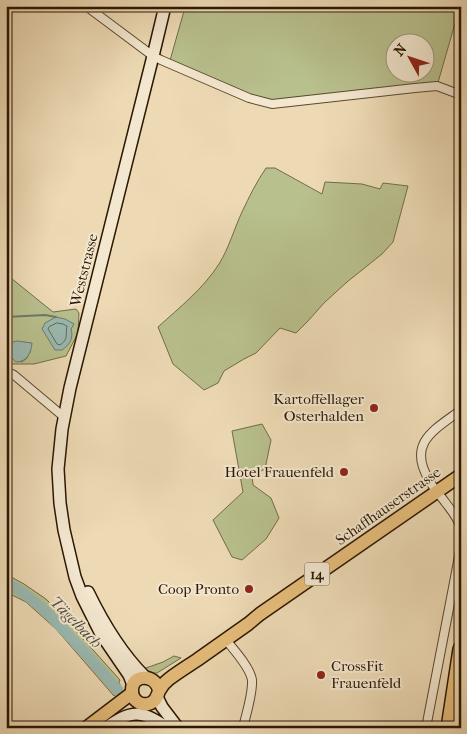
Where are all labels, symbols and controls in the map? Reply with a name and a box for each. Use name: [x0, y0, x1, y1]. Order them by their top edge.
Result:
north arrow: [384, 32, 434, 82]
text: N: [390, 40, 411, 59]
street label: Weststrasse: [66, 231, 102, 309]
place label: Kartoffellager Osterhalden: [273, 390, 365, 425]
marker: Kartoffellager Osterhalden: [368, 402, 380, 414]
place label: Hotel Frauenfeld: [225, 463, 335, 481]
street label: Schaffhauserstrasse: [332, 463, 445, 549]
marker: Hotel Frauenfeld: [338, 466, 350, 478]
road number: 14: [304, 562, 330, 586]
place label: Coop Pronto: [158, 580, 239, 598]
marker: Coop Pronto: [243, 583, 255, 595]
water label: Tägelbach: [46, 592, 106, 652]
place label: CrossFit Frauenfeld: [331, 657, 402, 692]
marker: CrossFit Frauenfeld: [315, 669, 327, 681]

